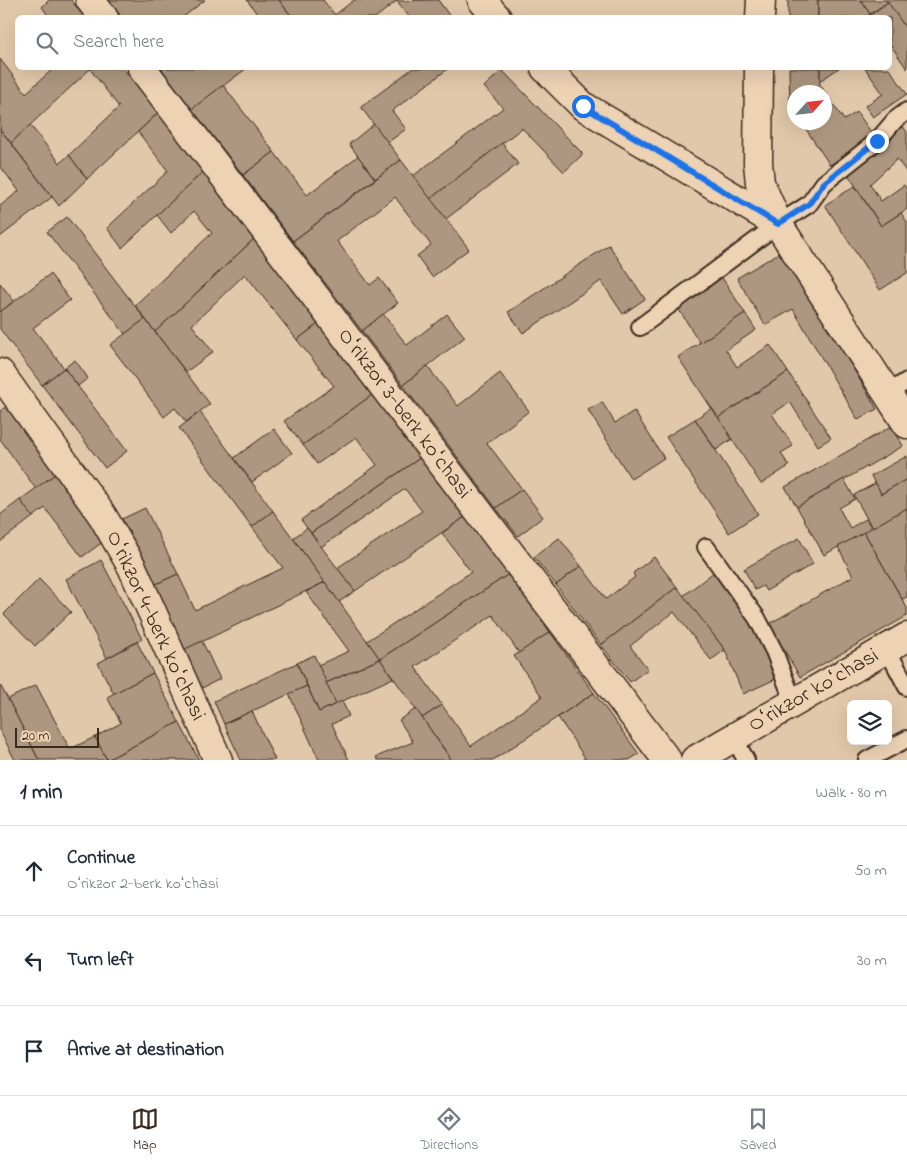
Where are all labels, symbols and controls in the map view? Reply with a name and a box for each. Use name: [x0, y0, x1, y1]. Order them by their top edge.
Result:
search box: [15, 15, 892, 70]
icon: search: [33, 29, 61, 57]
text: Search here: [73, 29, 164, 56]
north arrow: [787, 85, 832, 130]
route start: [572, 95, 595, 118]
route end: [866, 130, 889, 153]
street label: Oʻrikzor 3-berk koʻchasi: [329, 322, 479, 506]
street label: Oʻrikzor 4-berk koʻchasi: [97, 526, 213, 726]
street label: Oʻrikzor koʻchasi: [743, 641, 885, 741]
map controls: [847, 700, 892, 745]
button: layers: [847, 700, 892, 745]
scale bar: [15, 725, 99, 748]
text: 20 m: [22, 726, 49, 747]
text: 1 min: [20, 778, 62, 808]
text: Walk · 80 m: [816, 781, 887, 805]
text: Continue: [67, 845, 135, 872]
icon: ahead: [20, 857, 48, 885]
text: 50 m: [855, 859, 887, 883]
text: Oʻrikzor 2-berk koʻchasi: [67, 872, 219, 896]
icon: left: [20, 947, 48, 975]
text: Turn left: [67, 947, 134, 974]
text: 30 m: [857, 949, 887, 973]
icon: arrive: [20, 1037, 48, 1065]
text: Arrive at destination: [67, 1037, 224, 1064]
tab: Map: [131, 1105, 159, 1156]
tab: Directions: [420, 1105, 478, 1156]
tab: Saved: [740, 1105, 776, 1156]

